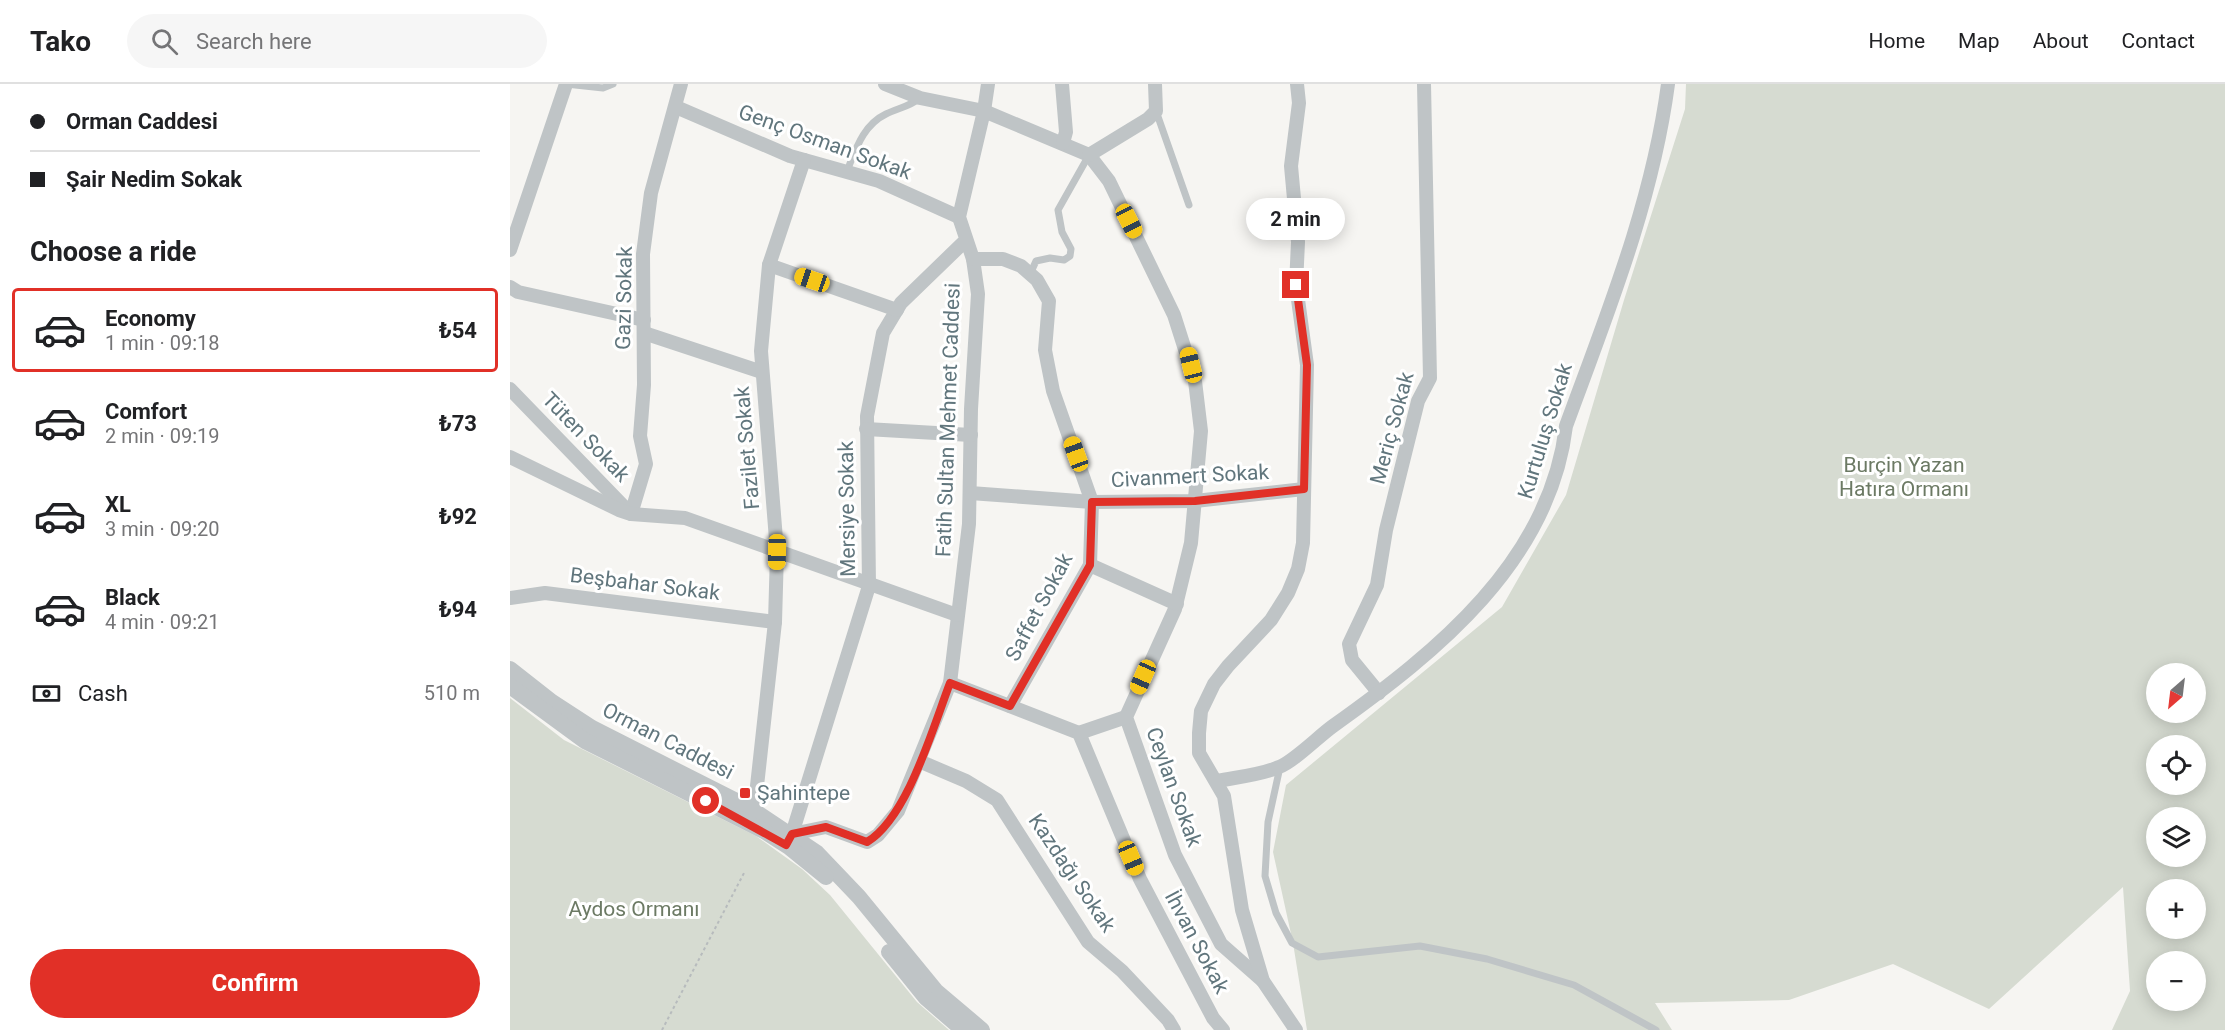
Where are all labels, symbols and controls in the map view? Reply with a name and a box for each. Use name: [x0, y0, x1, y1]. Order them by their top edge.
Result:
search box: [127, 14, 547, 68]
text: Tako: [30, 25, 91, 58]
icon: search: [148, 25, 181, 58]
text: Search here: [196, 29, 312, 54]
text: Home: [1869, 29, 1925, 53]
text: Map: [1958, 29, 2000, 53]
text: About: [2033, 29, 2089, 53]
text: Contact: [2122, 29, 2195, 53]
street label: Genç Osman Sokak: [735, 100, 915, 185]
text: Orman Caddesi: [66, 109, 218, 134]
text: Şair Nedim Sokak: [66, 167, 242, 192]
callout: 2 min: [1246, 198, 1346, 240]
car: [1113, 201, 1145, 241]
text: 2 min: [1270, 207, 1321, 231]
text: Choose a ride: [30, 236, 196, 268]
street label: Gazi Sokak: [611, 246, 637, 350]
car: [792, 266, 832, 294]
route end: [1282, 271, 1309, 298]
street label: Fatih Sultan Mehmet Caddesi: [931, 283, 965, 557]
icon: car: [33, 303, 87, 357]
text: Economy: [105, 306, 196, 331]
text: ₺54: [439, 318, 477, 343]
text: 1 min · 09:18: [105, 331, 220, 355]
car: [1178, 345, 1204, 385]
street label: Kurtuluş Sokak: [1513, 360, 1577, 502]
street label: Meriç Sokak: [1366, 369, 1419, 487]
street label: Fazilet Sokak: [730, 385, 764, 511]
street label: Tüten Sokak: [537, 387, 635, 487]
icon: car: [33, 396, 87, 450]
text: Comfort: [105, 399, 187, 424]
text: ₺73: [439, 411, 477, 436]
text: 2 min · 09:19: [105, 424, 220, 448]
car: [1061, 434, 1091, 474]
street label: Mersiye Sokak: [834, 441, 860, 577]
park label: Burçin Yazan Hatıra Ormanı: [1839, 453, 1969, 501]
street label: Civanmert Sokak: [1110, 460, 1270, 492]
icon: car: [33, 489, 87, 543]
text: XL: [105, 492, 131, 517]
text: ₺92: [439, 504, 477, 529]
text: 3 min · 09:20: [105, 517, 220, 541]
car: [768, 534, 786, 570]
street label: Saffet Sokak: [1001, 549, 1078, 665]
street label: Beşbahar Sokak: [569, 563, 722, 605]
icon: car: [33, 582, 87, 636]
text: Black: [105, 585, 160, 610]
text: ₺94: [439, 597, 477, 622]
text: 4 min · 09:21: [105, 610, 220, 634]
car: [1127, 657, 1159, 697]
north arrow: [2146, 663, 2206, 723]
map controls: [2146, 663, 2206, 1011]
icon: cash: [30, 677, 63, 710]
text: Cash: [78, 681, 128, 706]
text: 510 m: [424, 681, 480, 705]
street label: Orman Caddesi: [598, 698, 738, 784]
street label: Ceylan Sokak: [1141, 724, 1207, 850]
button: locate: [2146, 735, 2206, 795]
place label: Şahintepe: [757, 781, 850, 805]
marker: Şahintepe: [738, 786, 752, 800]
route start: [692, 787, 719, 814]
button: layers: [2146, 807, 2206, 867]
street label: Kazdağı Sokak: [1024, 809, 1121, 937]
car: [1116, 838, 1146, 878]
button: +: [2146, 879, 2206, 939]
street label: İhvan Sokak: [1160, 887, 1234, 998]
park label: Aydos Ormanı: [568, 897, 700, 921]
button: Confirm: [30, 949, 480, 1018]
button: −: [2146, 951, 2206, 1011]

